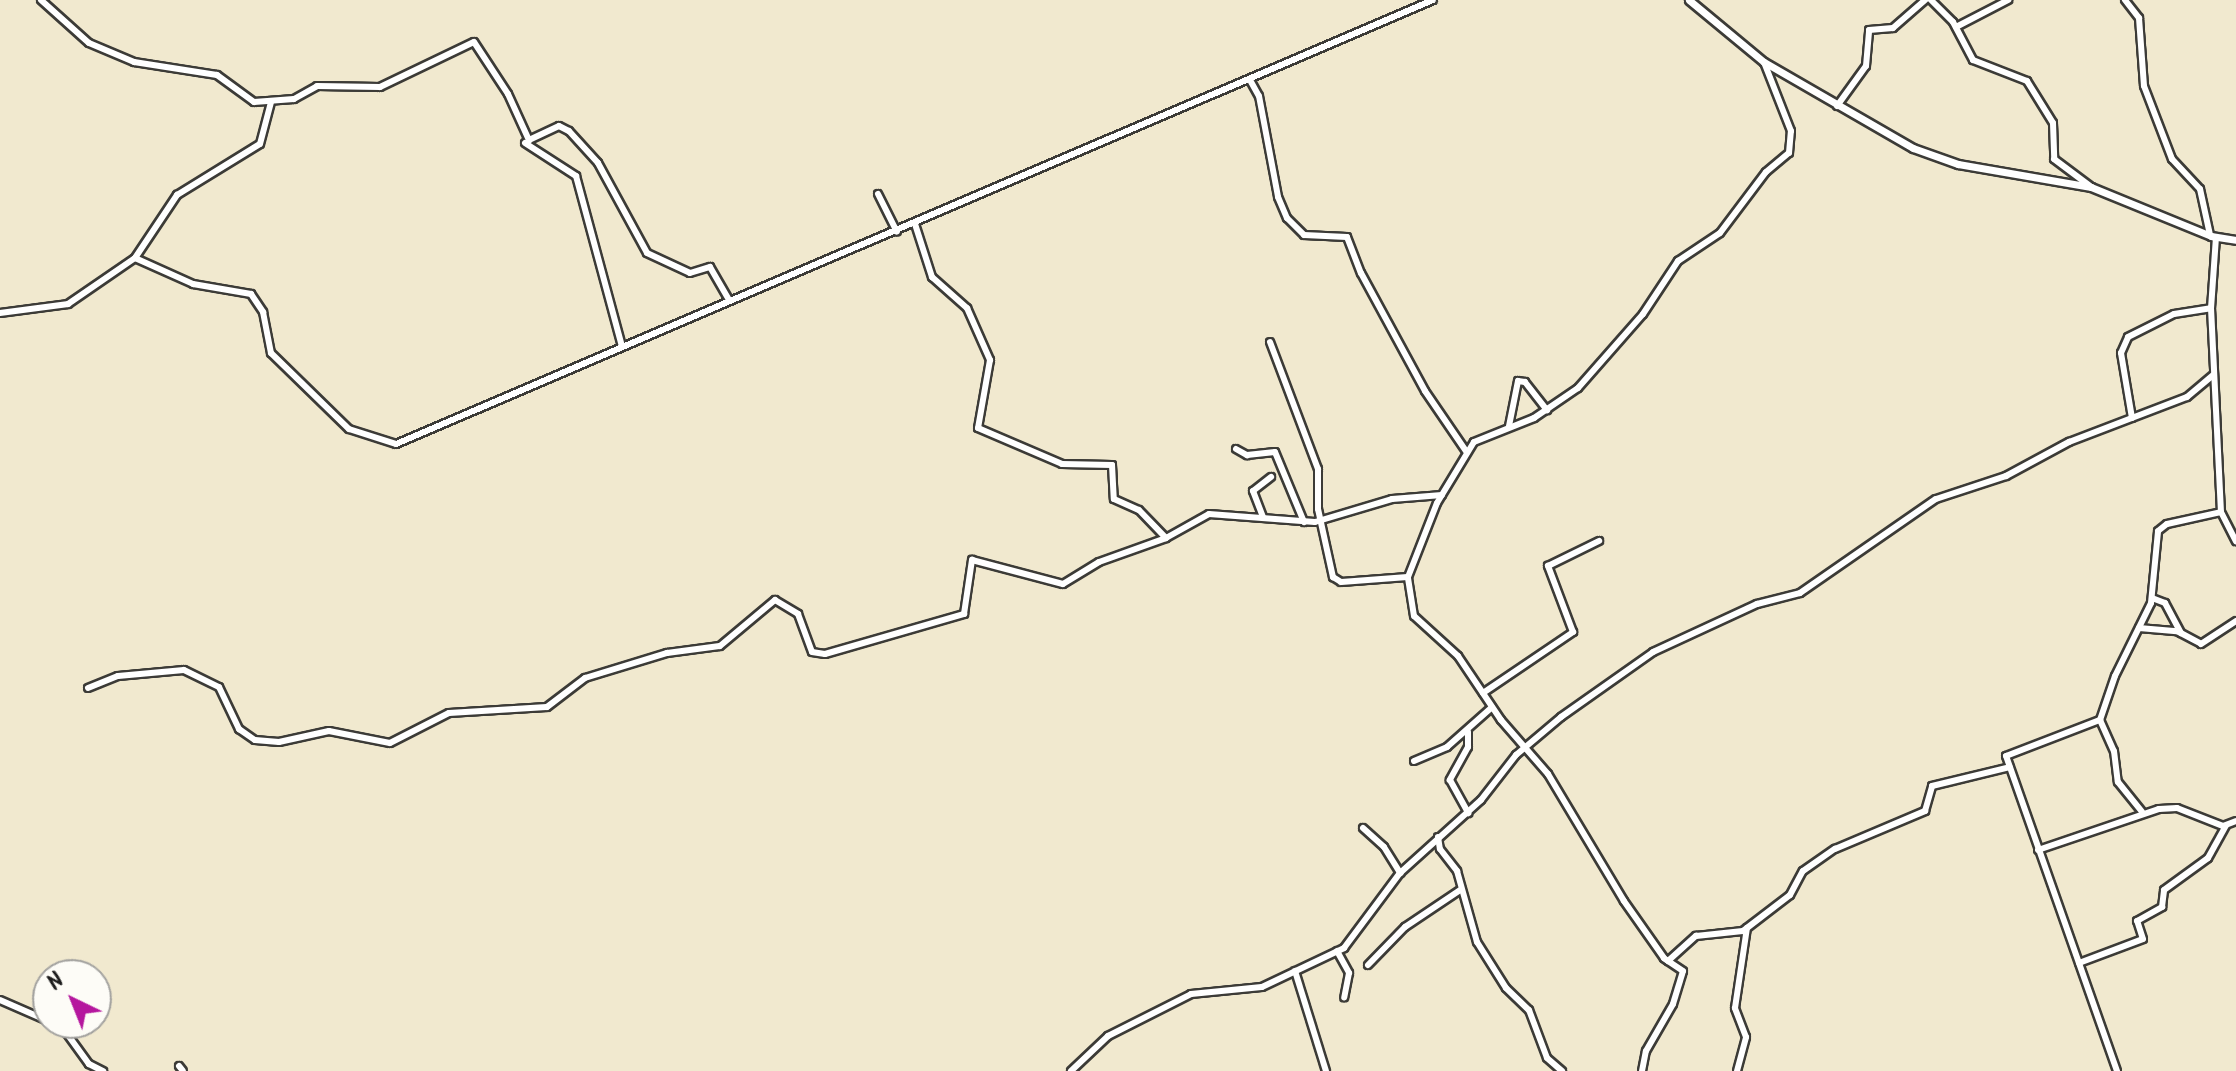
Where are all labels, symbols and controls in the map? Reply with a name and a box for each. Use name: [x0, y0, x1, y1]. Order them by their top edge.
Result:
north arrow: [32, 959, 112, 1039]
text: N: [40, 965, 74, 1000]

